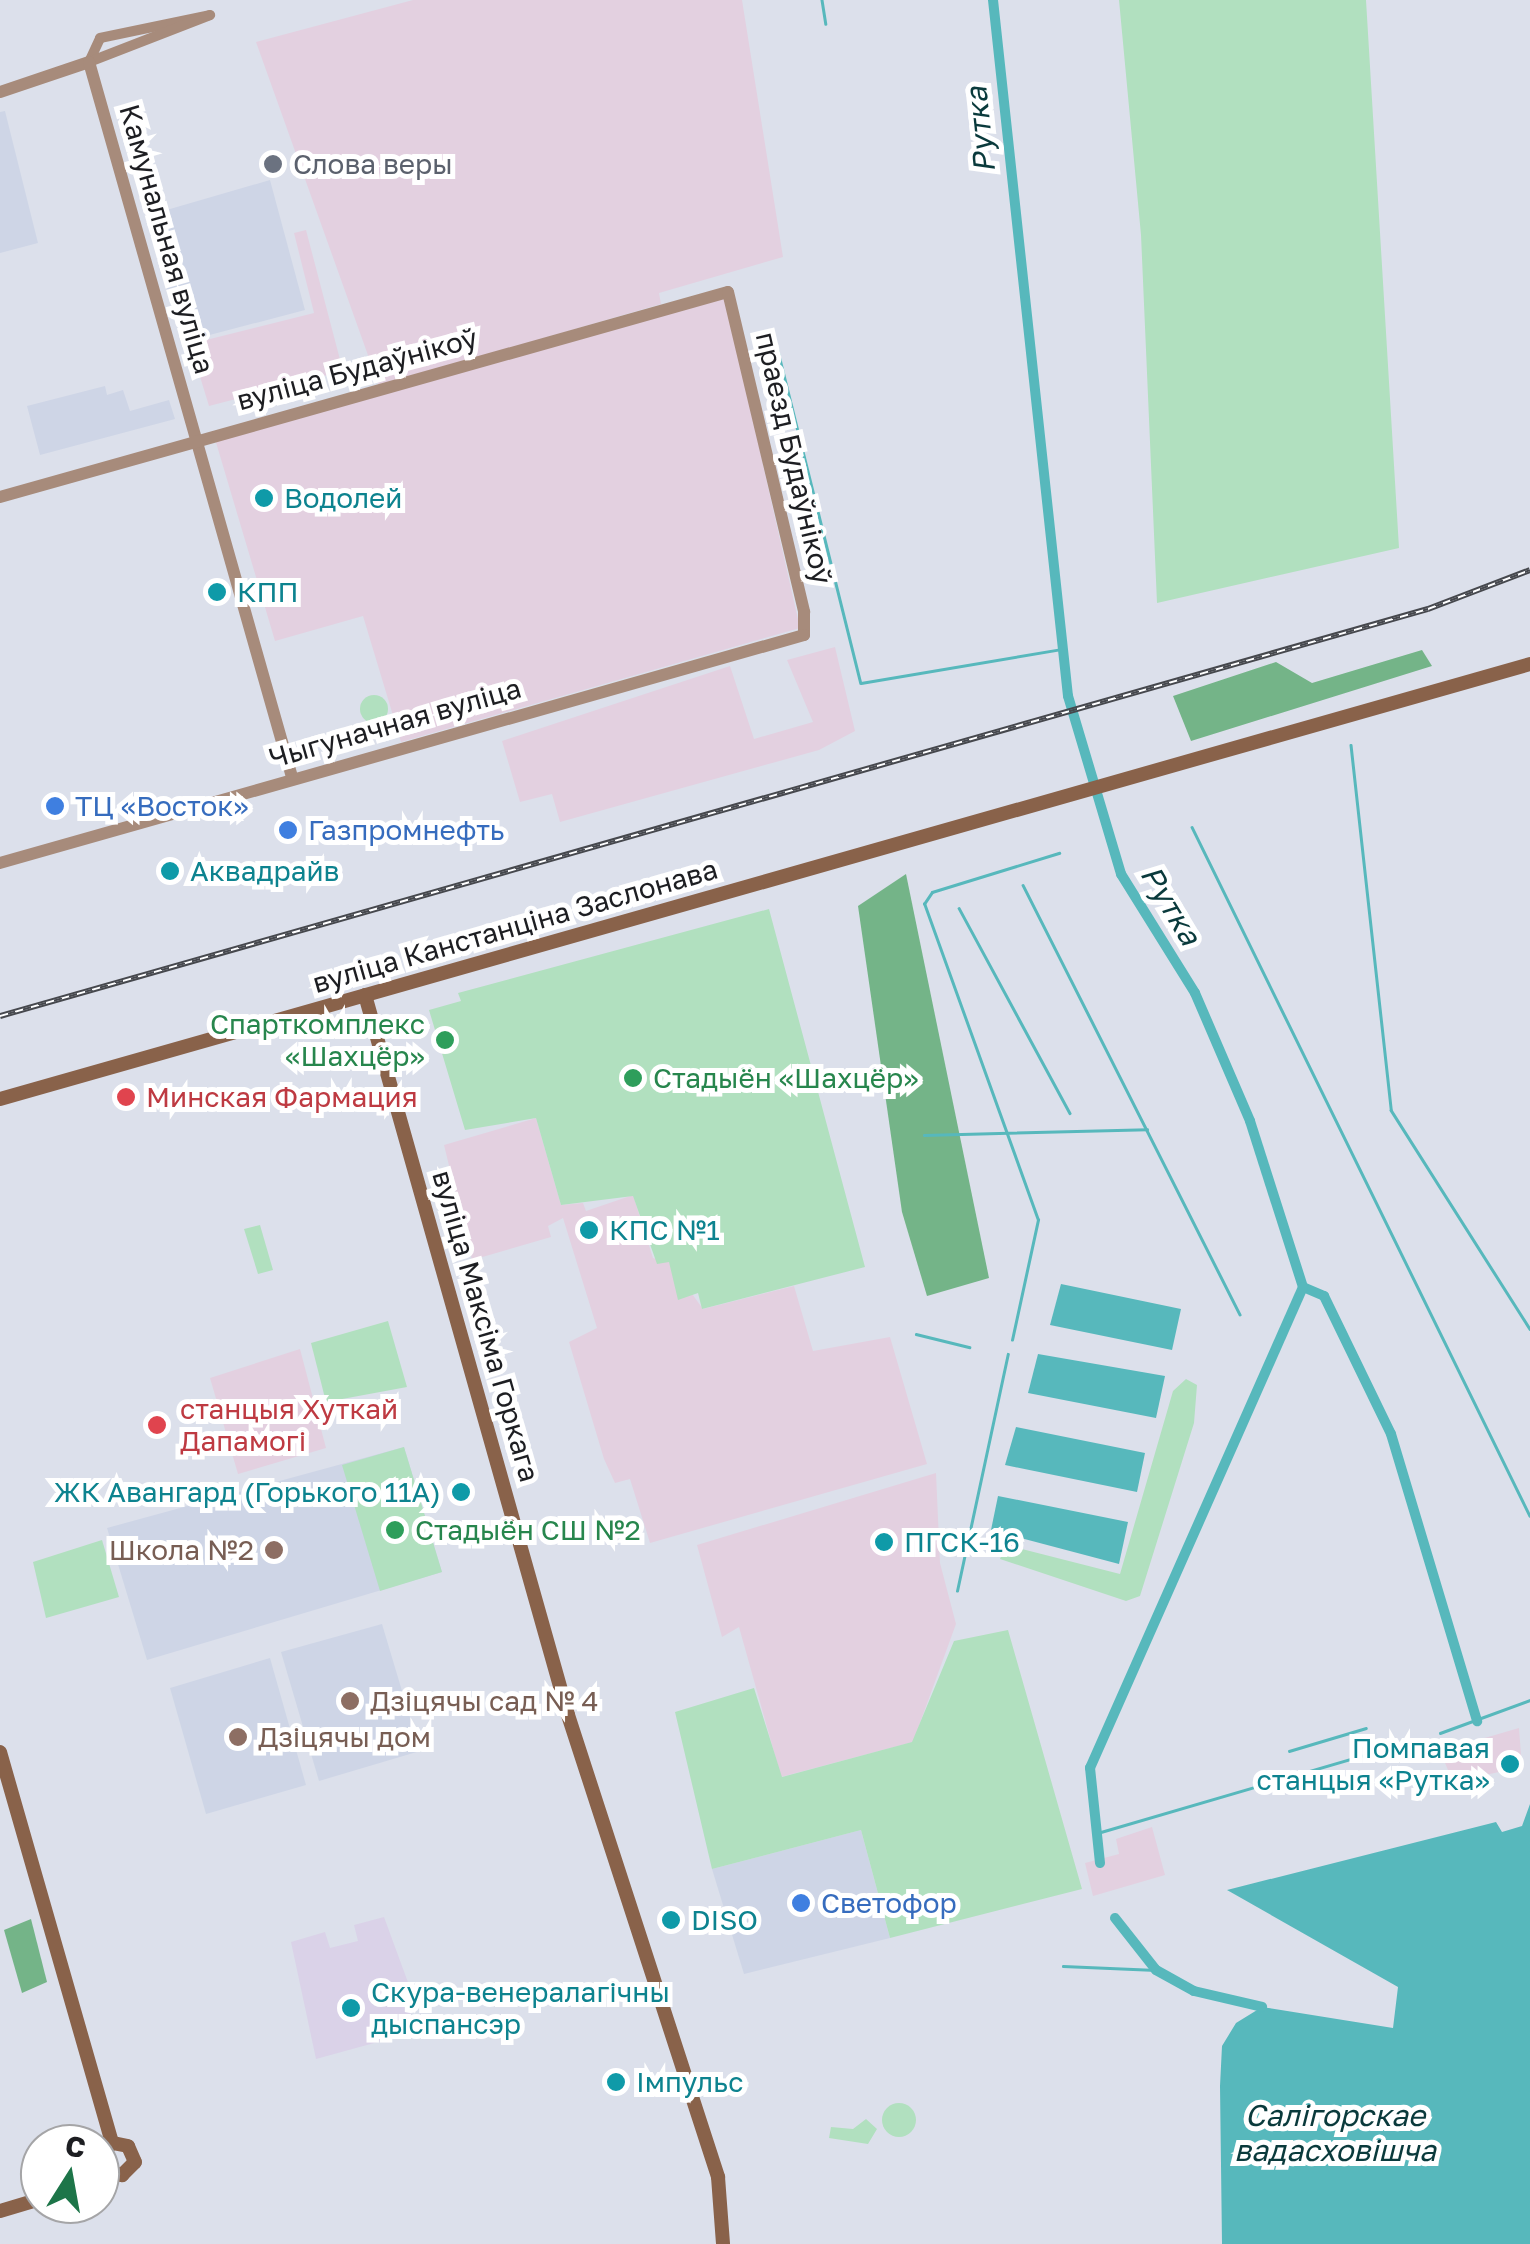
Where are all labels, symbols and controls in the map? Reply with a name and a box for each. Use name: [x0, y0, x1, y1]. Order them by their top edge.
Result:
water label: Рутка: [958, 85, 1002, 175]
street label: Камунальная вуліца: [112, 100, 222, 378]
place label: Слова веры: [293, 147, 453, 181]
marker: Слова веры: [262, 153, 284, 175]
street label: вуліца Будаўнікоў: [233, 321, 481, 417]
street label: праезд Будаўнікоў: [749, 329, 839, 587]
place label: Водолей: [284, 481, 402, 515]
marker: Водолей: [253, 487, 275, 509]
place label: КПП: [237, 575, 299, 609]
marker: КПП: [206, 581, 228, 603]
street label: Чыгуначная вуліца: [265, 671, 525, 775]
place label: ТЦ «Восток»: [75, 789, 249, 823]
marker: ТЦ «Восток»: [44, 795, 66, 817]
place label: Газпромнефть: [308, 813, 505, 847]
marker: Газпромнефть: [277, 819, 299, 841]
street label: вуліца Канстанціна Заслонава: [309, 852, 721, 1000]
place label: Аквадрайв: [190, 854, 339, 888]
water label: Рутка: [1133, 859, 1209, 951]
marker: Аквадрайв: [159, 860, 181, 882]
place label: Спарткомплекс «Шахцёр»: [210, 1007, 425, 1073]
marker: Спарткомплекс «Шахцёр»: [434, 1029, 456, 1051]
place label: Стадыён «Шахцёр»: [653, 1061, 919, 1095]
marker: Стадыён «Шахцёр»: [622, 1067, 644, 1089]
place label: Минская Фармация: [146, 1080, 418, 1114]
marker: Минская Фармация: [115, 1086, 137, 1108]
street label: вуліца Максіма Горкага: [425, 1166, 547, 1486]
place label: КПС №1: [609, 1213, 720, 1247]
marker: КПС №1: [578, 1219, 600, 1241]
place label: станцыя Хуткай Дапамогі: [180, 1392, 398, 1458]
marker: станцыя Хуткай Дапамогі: [144, 1412, 170, 1438]
place label: ЖК Авангард (Горького 11А): [54, 1475, 441, 1509]
marker: ЖК Авангард (Горького 11А): [450, 1481, 472, 1503]
place label: Стадыён СШ №2: [415, 1513, 641, 1547]
marker: Стадыён СШ №2: [384, 1519, 406, 1541]
place label: ПГСК-16: [904, 1525, 1020, 1559]
marker: ПГСК-16: [873, 1531, 895, 1553]
place label: Школа №2: [109, 1533, 254, 1567]
marker: Школа №2: [263, 1539, 285, 1561]
place label: Дзіцячы сад № 4: [370, 1684, 599, 1718]
marker: Дзіцячы сад № 4: [339, 1690, 361, 1712]
place label: Дзіцячы дом: [258, 1720, 431, 1754]
marker: Дзіцячы дом: [227, 1726, 249, 1748]
place label: Помпавая станцыя «Рутка»: [1257, 1731, 1490, 1797]
marker: Помпавая станцыя «Рутка»: [1499, 1753, 1521, 1775]
place label: Светофор: [821, 1886, 957, 1920]
marker: Светофор: [790, 1892, 812, 1914]
place label: DISO: [691, 1903, 758, 1937]
marker: DISO: [660, 1909, 682, 1931]
place label: Скура-венералагічны дыспансэр: [371, 1975, 670, 2041]
marker: Скура-венералагічны дыспансэр: [340, 1997, 362, 2019]
place label: Імпульс: [636, 2065, 743, 2099]
marker: Імпульс: [605, 2071, 627, 2093]
water label: Салігорскае вадасховішча: [1234, 2097, 1436, 2168]
north arrow: [20, 2124, 120, 2224]
text: С: [63, 2128, 88, 2164]

